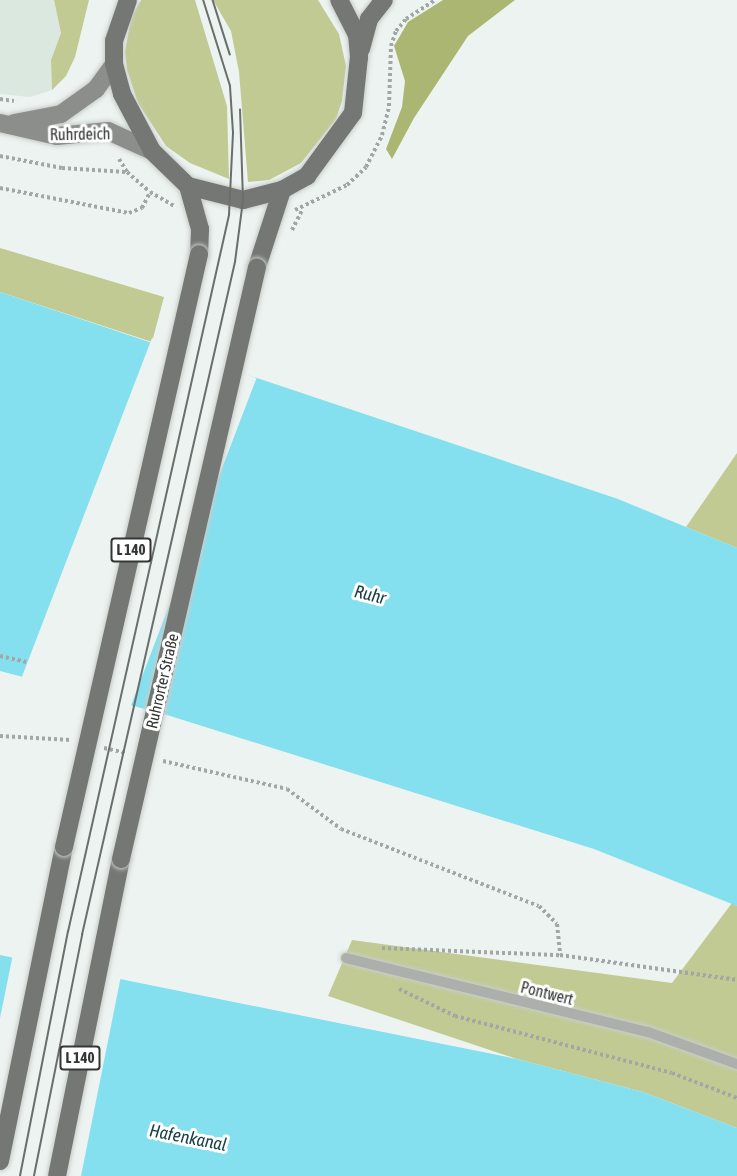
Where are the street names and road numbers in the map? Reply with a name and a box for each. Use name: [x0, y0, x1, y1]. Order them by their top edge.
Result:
street label: Ruhrdeich: [50, 124, 110, 144]
road number: L 140: [110, 538, 152, 562]
street label: Ruhrorter Straße: [142, 632, 182, 730]
street label: Pontwert: [519, 977, 575, 1009]
road number: L 140: [59, 1046, 101, 1070]

